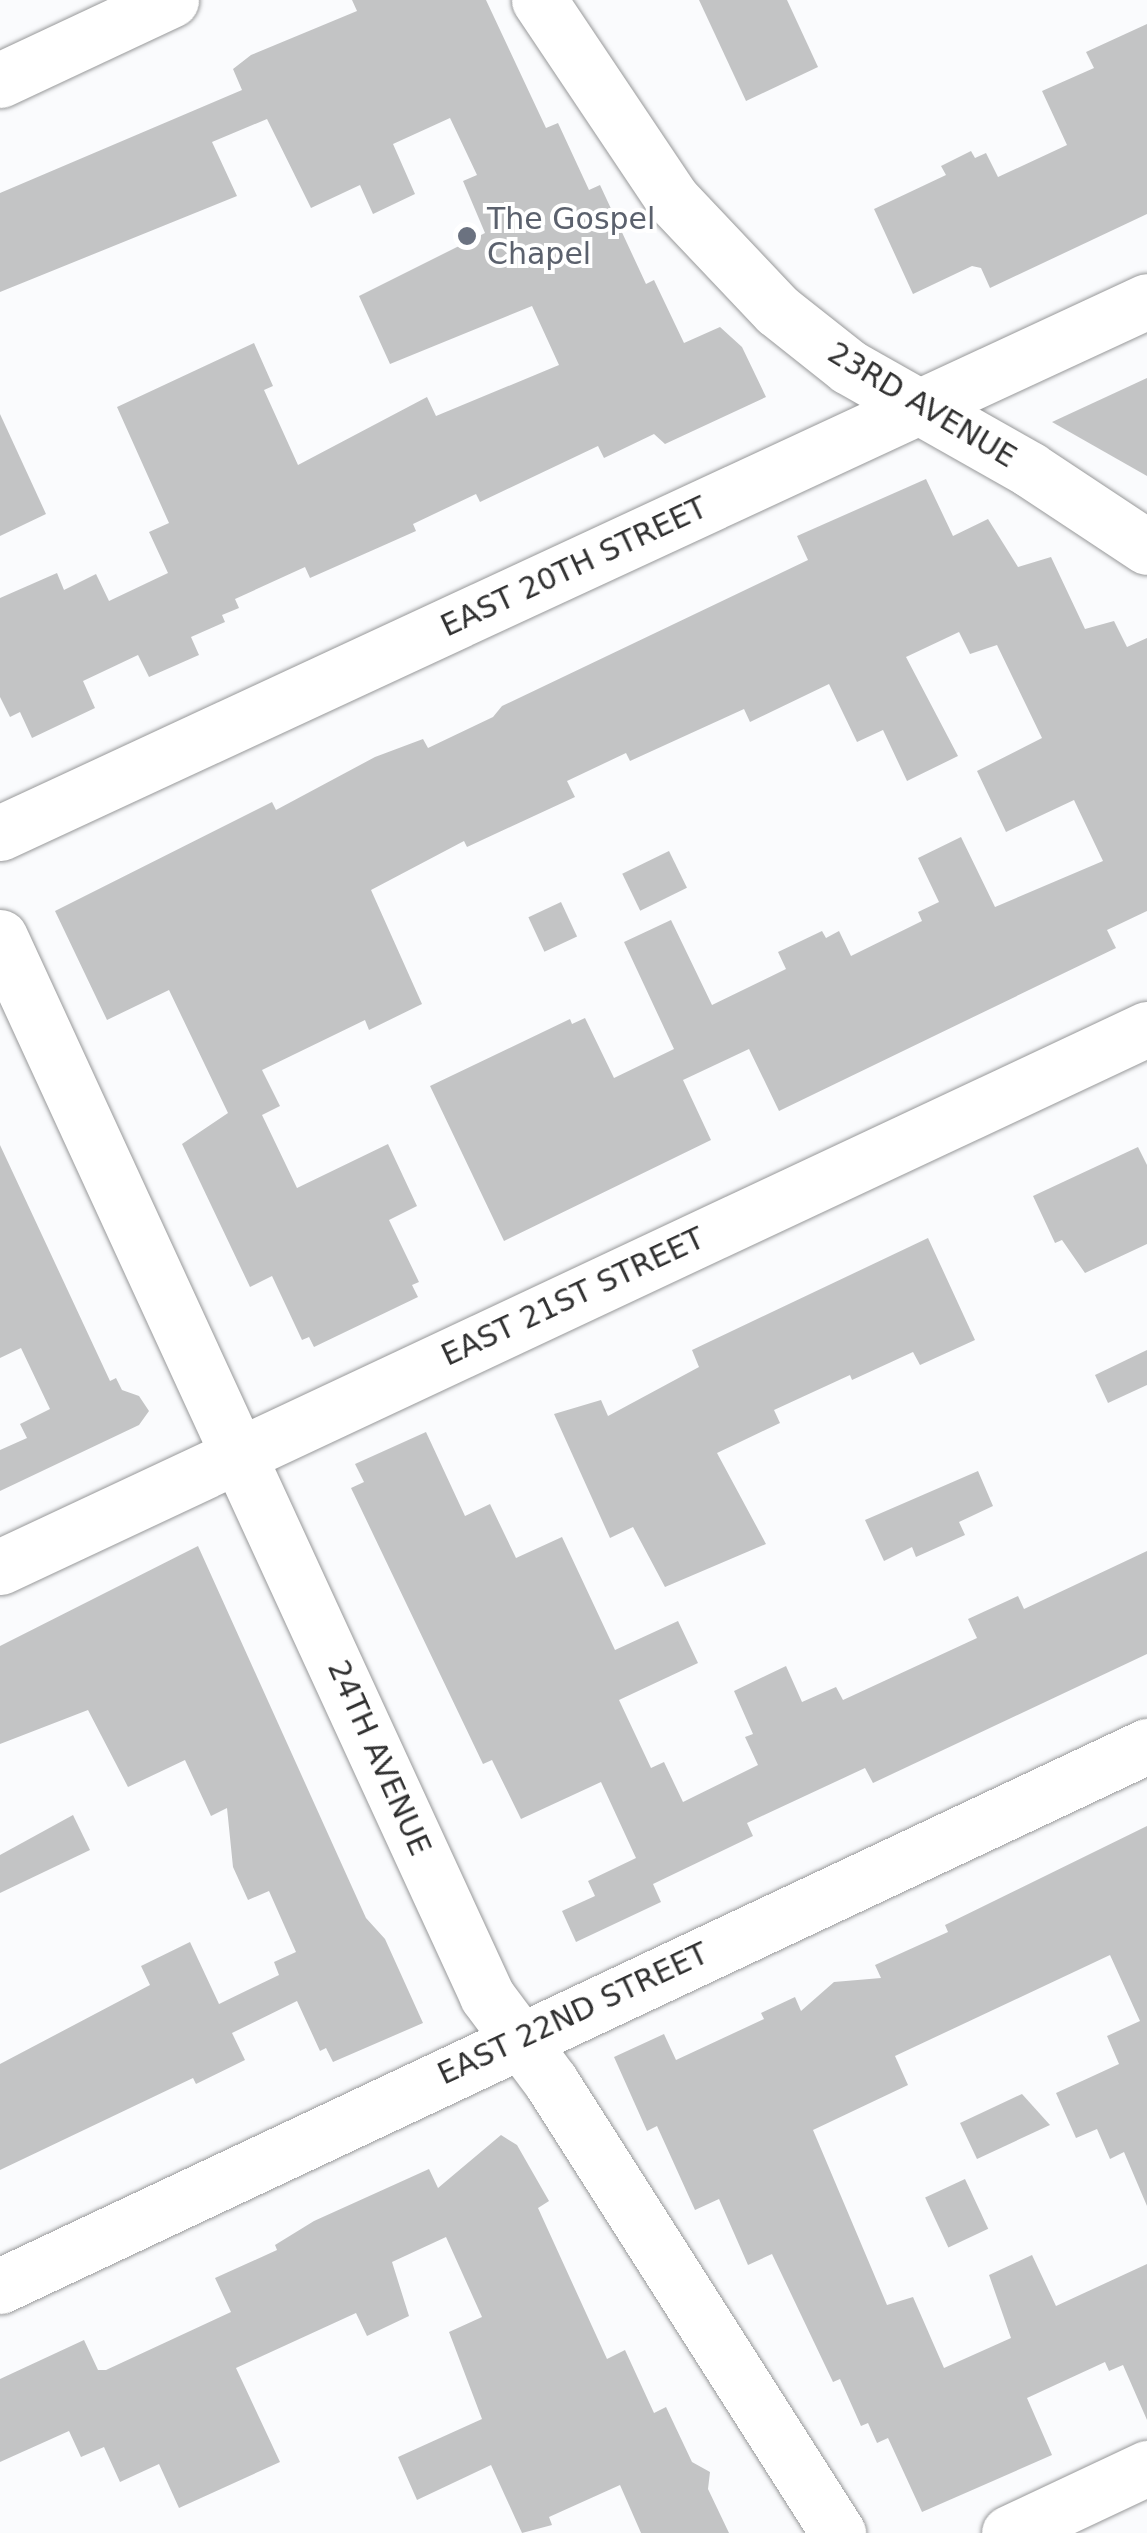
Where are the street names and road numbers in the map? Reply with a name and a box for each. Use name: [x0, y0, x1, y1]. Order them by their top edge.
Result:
street label: 23RD AVENUE: [821, 335, 1023, 475]
street label: EAST 20TH STREET: [435, 490, 713, 644]
street label: EAST 21ST STREET: [436, 1220, 710, 1374]
street label: 24TH AVENUE: [320, 1655, 438, 1861]
street label: EAST 22ND STREET: [432, 1936, 714, 2092]

